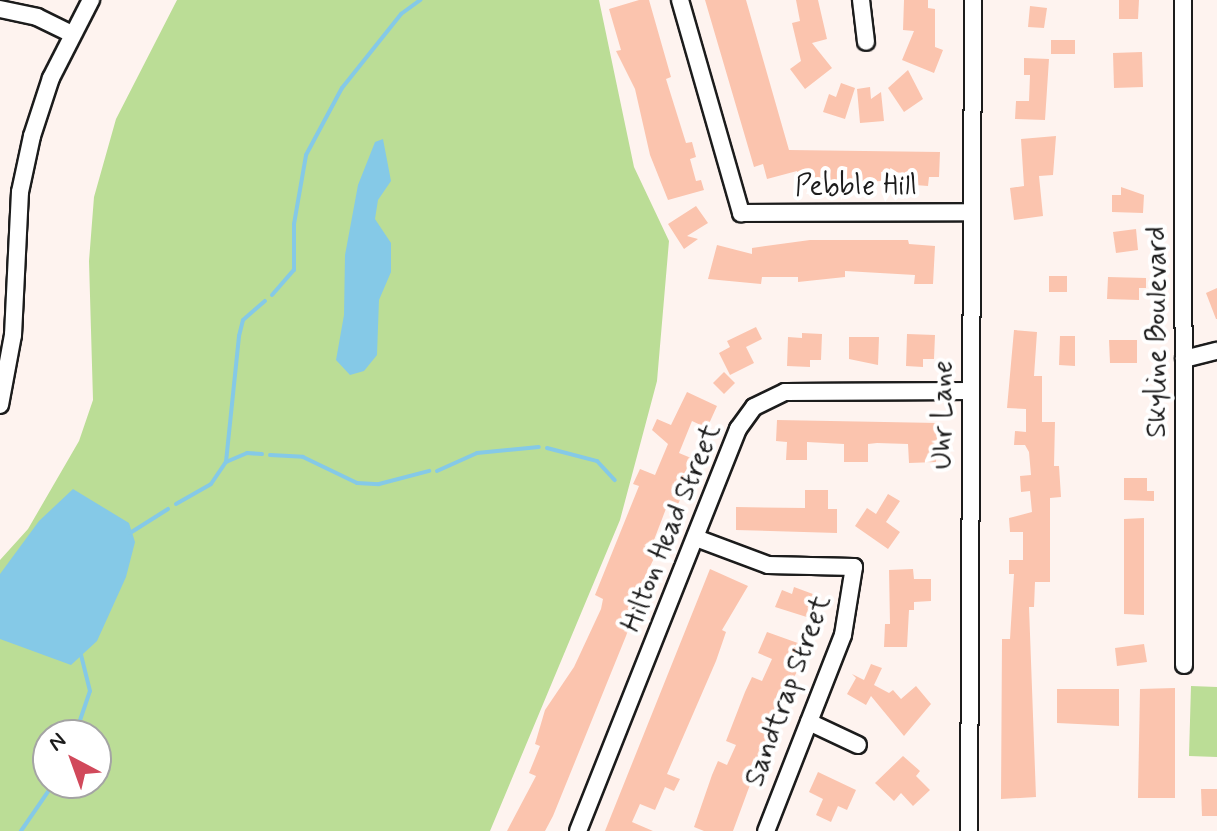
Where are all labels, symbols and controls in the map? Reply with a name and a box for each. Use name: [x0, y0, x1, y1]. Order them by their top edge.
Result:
street label: Pebble Hill: [794, 170, 918, 204]
street label: Skyline Boulevard: [1141, 228, 1175, 436]
street label: Uhr Lane: [927, 359, 961, 471]
street label: Hilton Head Street: [615, 418, 729, 638]
street label: Sandtrap Street: [739, 591, 839, 791]
north arrow: [32, 719, 112, 799]
text: N: [43, 727, 72, 758]

